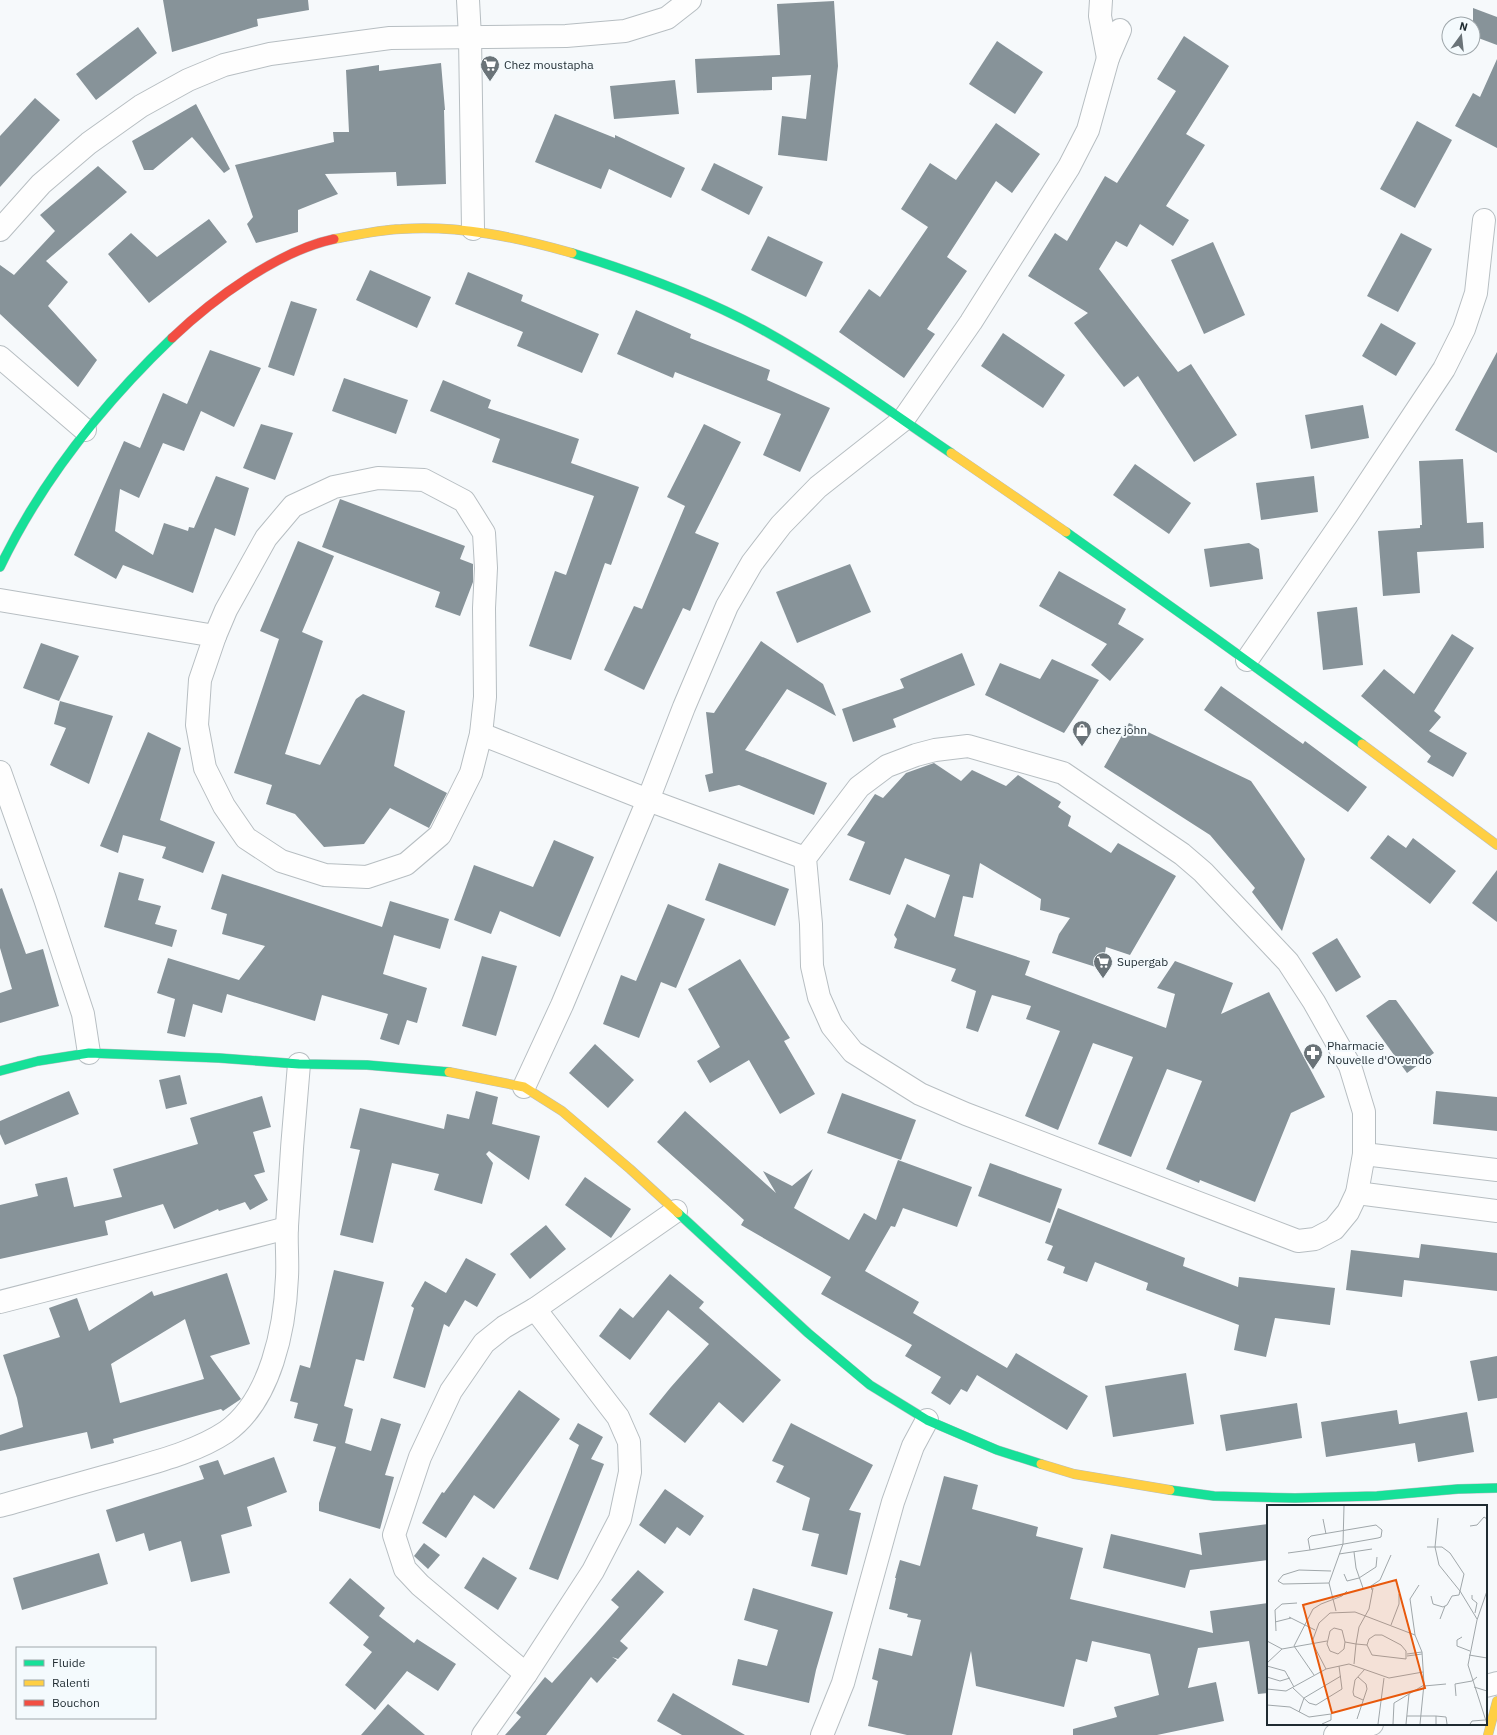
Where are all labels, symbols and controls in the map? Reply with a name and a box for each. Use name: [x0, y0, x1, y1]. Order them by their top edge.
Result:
north arrow: [1441, 16, 1481, 56]
text: N: [1458, 19, 1469, 34]
supermarket icon: Chez moustapha: [479, 54, 501, 82]
place label: Chez moustapha: [504, 57, 594, 72]
shop icon: chez john: [1071, 719, 1093, 747]
place label: chez john: [1096, 722, 1147, 737]
supermarket icon: Supergab: [1092, 951, 1114, 979]
place label: Supergab: [1117, 954, 1168, 969]
place label: Pharmacie Nouvelle d'Owendo: [1327, 1038, 1432, 1067]
pharmacy icon: Pharmacie Nouvelle d'Owendo: [1302, 1042, 1324, 1070]
inset map: [1267, 1505, 1487, 1725]
legend: [16, 1647, 156, 1719]
text: Fluide: [52, 1655, 86, 1670]
text: Ralenti: [52, 1675, 90, 1690]
text: Bouchon: [52, 1695, 100, 1710]

